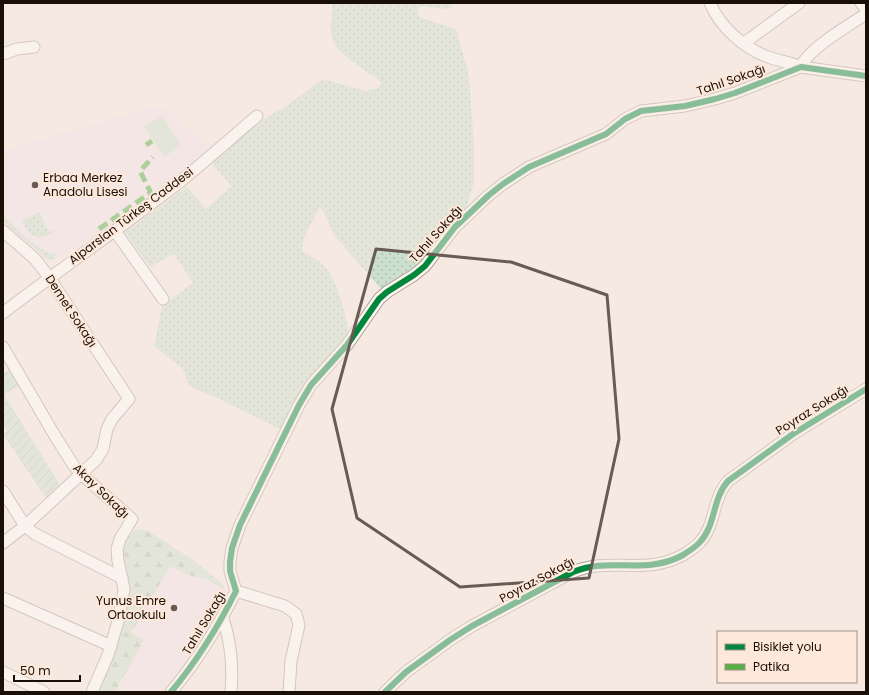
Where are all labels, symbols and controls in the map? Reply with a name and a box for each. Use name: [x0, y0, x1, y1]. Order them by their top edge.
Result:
street label: Tahıl Sokağı: [694, 60, 767, 99]
street label: Alparslan Türkeş Caddesi: [65, 163, 197, 268]
place label: Erbaa Merkez Anadolu Lisesi: [43, 169, 128, 200]
marker: Erbaa Merkez Anadolu Lisesi: [30, 180, 40, 190]
street label: Tahıl Sokağı: [405, 201, 466, 266]
street label: Demet Sokağı: [42, 271, 101, 350]
street label: Poyraz Sokağı: [772, 380, 851, 439]
street label: Akay Sokağı: [69, 459, 133, 522]
street label: Poyraz Sokağı: [496, 553, 577, 606]
street label: Tahıl Sokağı: [178, 588, 229, 658]
place label: Yunus Emre Ortaokulu: [96, 592, 166, 623]
marker: Yunus Emre Ortaokulu: [169, 603, 179, 613]
legend: [717, 631, 857, 683]
text: Bisiklet yolu: [753, 638, 822, 655]
scale bar: [14, 657, 80, 683]
text: Patika: [753, 658, 790, 675]
text: 50 m: [20, 662, 51, 679]

